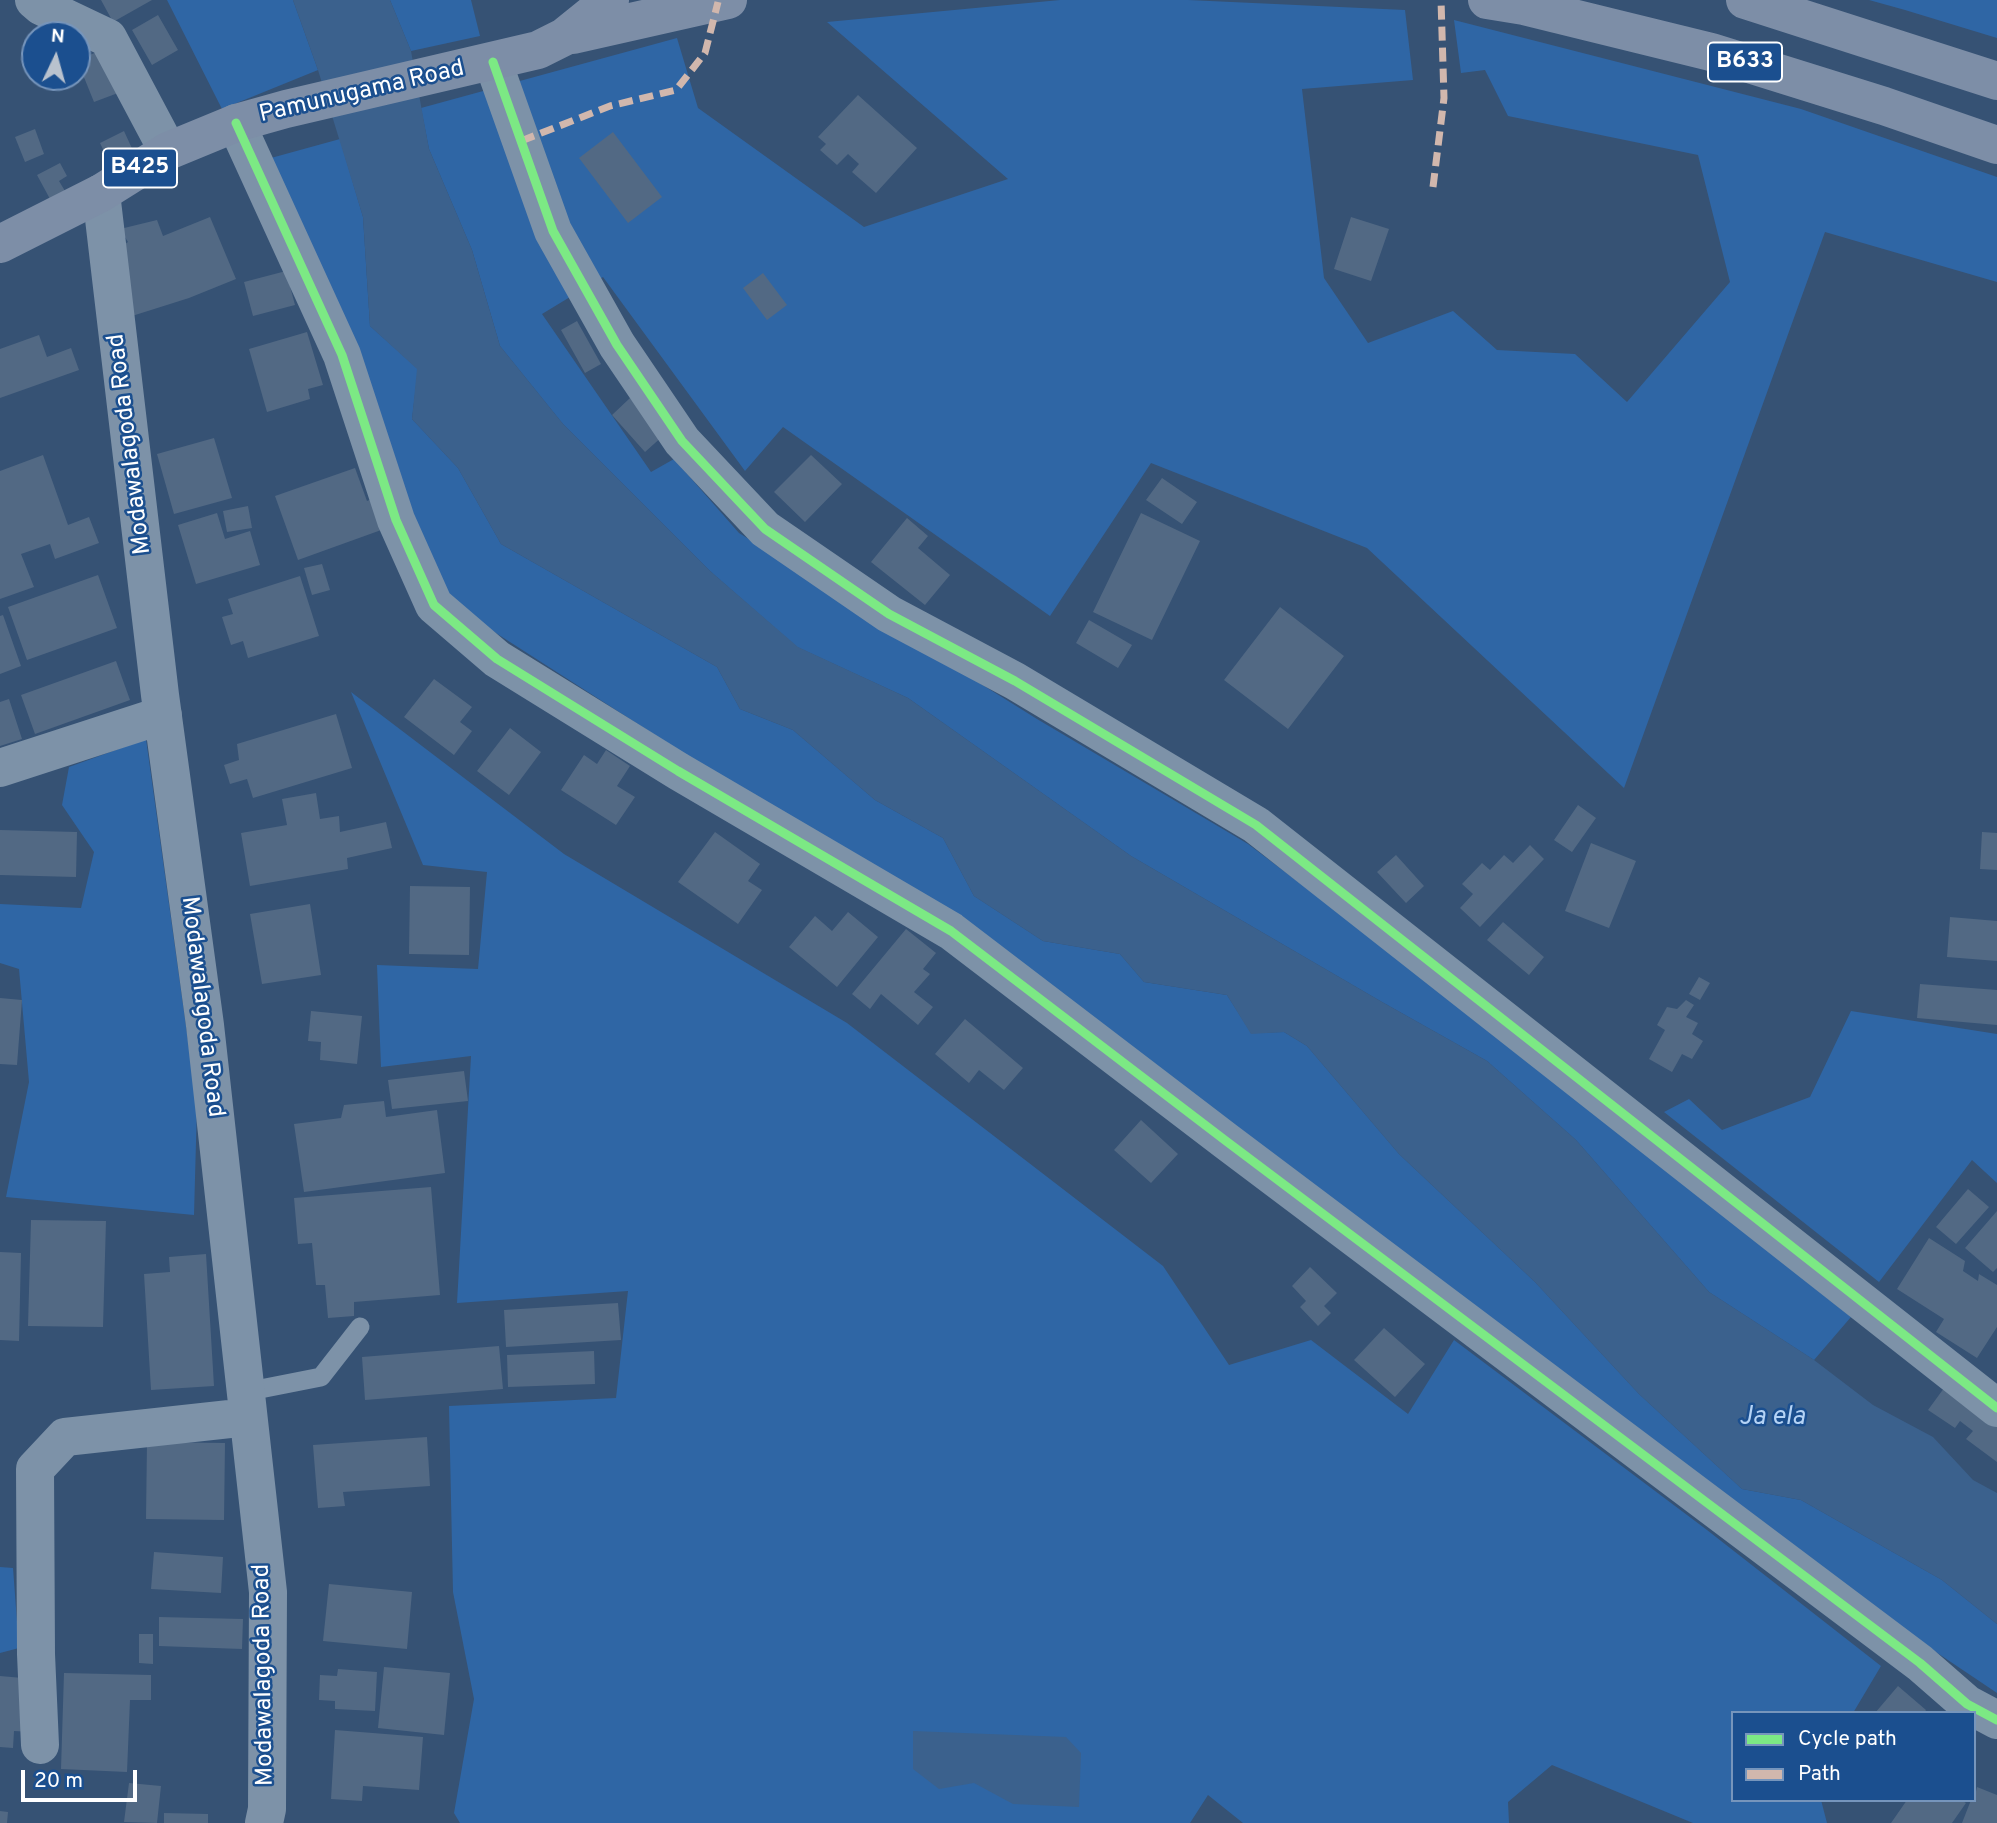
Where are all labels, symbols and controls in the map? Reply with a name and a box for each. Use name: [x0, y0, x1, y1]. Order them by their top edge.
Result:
north arrow: [21, 21, 91, 91]
text: N: [50, 25, 66, 50]
road number: B633: [1708, 43, 1782, 82]
street label: Pamunugama Road: [257, 55, 467, 131]
road number: B425: [103, 148, 177, 188]
street label: Modawalagoda Road: [103, 332, 159, 556]
street label: Modawalagoda Road: [173, 895, 229, 1119]
water label: Ja ela: [1739, 1403, 1805, 1435]
street label: Modawalagoda Road: [249, 1564, 281, 1786]
legend: [1731, 1711, 1976, 1802]
text: Cycle path: [1798, 1726, 1897, 1753]
scale bar: [24, 1756, 140, 1800]
text: Path: [1798, 1761, 1841, 1788]
text: 20 m: [34, 1768, 83, 1795]

